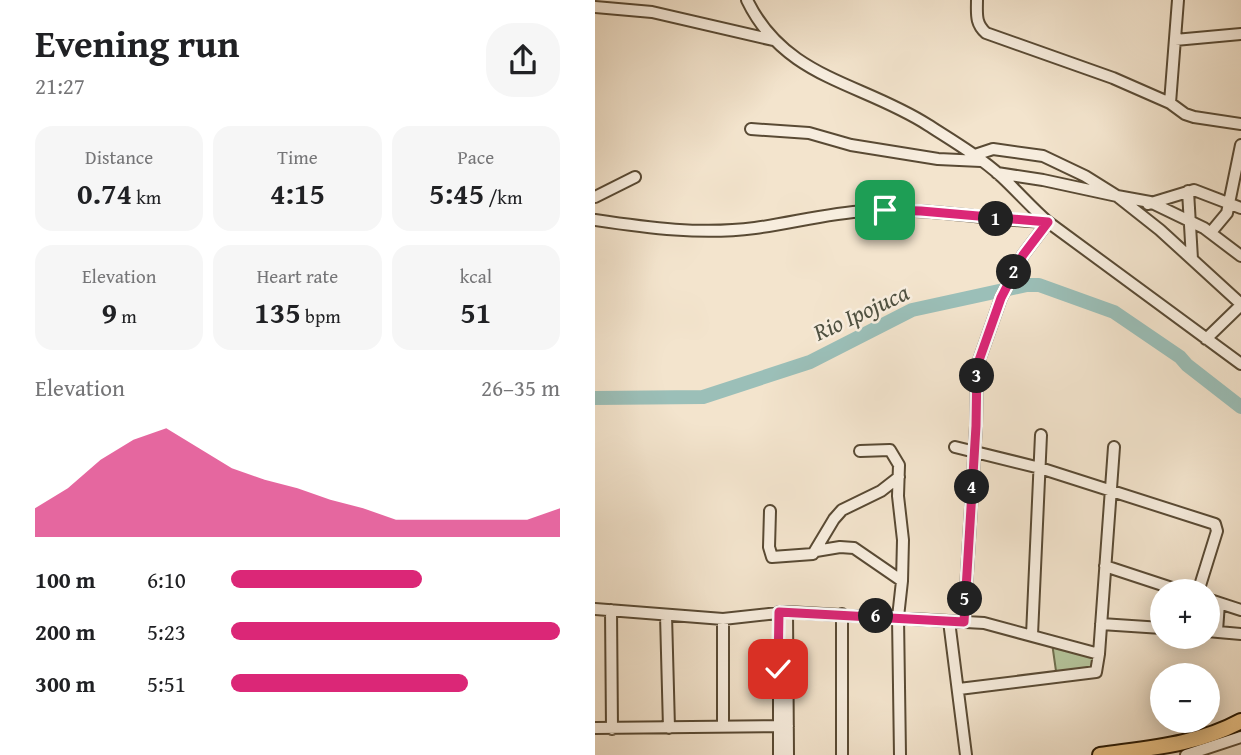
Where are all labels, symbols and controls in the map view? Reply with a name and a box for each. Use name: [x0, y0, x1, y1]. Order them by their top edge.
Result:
text: Evening run: [35, 15, 239, 71]
button: share: [486, 23, 560, 97]
text: 21:27: [35, 69, 85, 102]
text: Distance: [85, 143, 153, 171]
text: Time: [277, 143, 318, 171]
text: Pace: [458, 143, 494, 171]
text: 0.74: [77, 171, 132, 215]
text: 4:15: [270, 171, 325, 215]
text: 5:45: [429, 171, 484, 215]
pin: [855, 180, 915, 240]
text: km: [132, 183, 161, 211]
text: /km: [484, 183, 523, 211]
icon: arrive: [866, 191, 904, 229]
pin: 1: [979, 202, 1013, 236]
text: 1: [991, 204, 1000, 232]
pin: 2: [997, 254, 1031, 290]
text: 2: [1009, 257, 1018, 285]
text: Elevation: [82, 262, 156, 290]
text: Heart rate: [257, 262, 338, 290]
text: kcal: [460, 262, 492, 290]
water label: Rio Ipojuca: [806, 275, 915, 350]
text: 9: [102, 290, 117, 334]
text: 135: [254, 290, 301, 334]
text: 51: [460, 290, 491, 334]
text: m: [117, 302, 137, 330]
text: bpm: [301, 302, 341, 330]
pin: 3: [959, 358, 995, 394]
text: 3: [972, 361, 981, 389]
text: Elevation: [35, 371, 125, 404]
text: 26–35 m: [481, 371, 560, 404]
pin: 4: [955, 470, 989, 504]
text: 4: [967, 472, 976, 500]
text: 100 m: [35, 563, 96, 596]
text: 6:10: [147, 563, 186, 596]
map controls: [1150, 579, 1220, 733]
button: +: [1150, 579, 1220, 649]
pin: 5: [947, 582, 983, 616]
text: 5: [960, 584, 969, 612]
pin: 6: [859, 598, 893, 634]
text: 6: [871, 601, 880, 629]
text: 200 m: [35, 615, 96, 648]
text: 5:23: [147, 615, 186, 648]
pin: [748, 639, 808, 699]
icon: check: [759, 650, 797, 688]
button: −: [1150, 663, 1220, 733]
text: 300 m: [35, 667, 96, 700]
text: 5:51: [147, 667, 186, 700]

